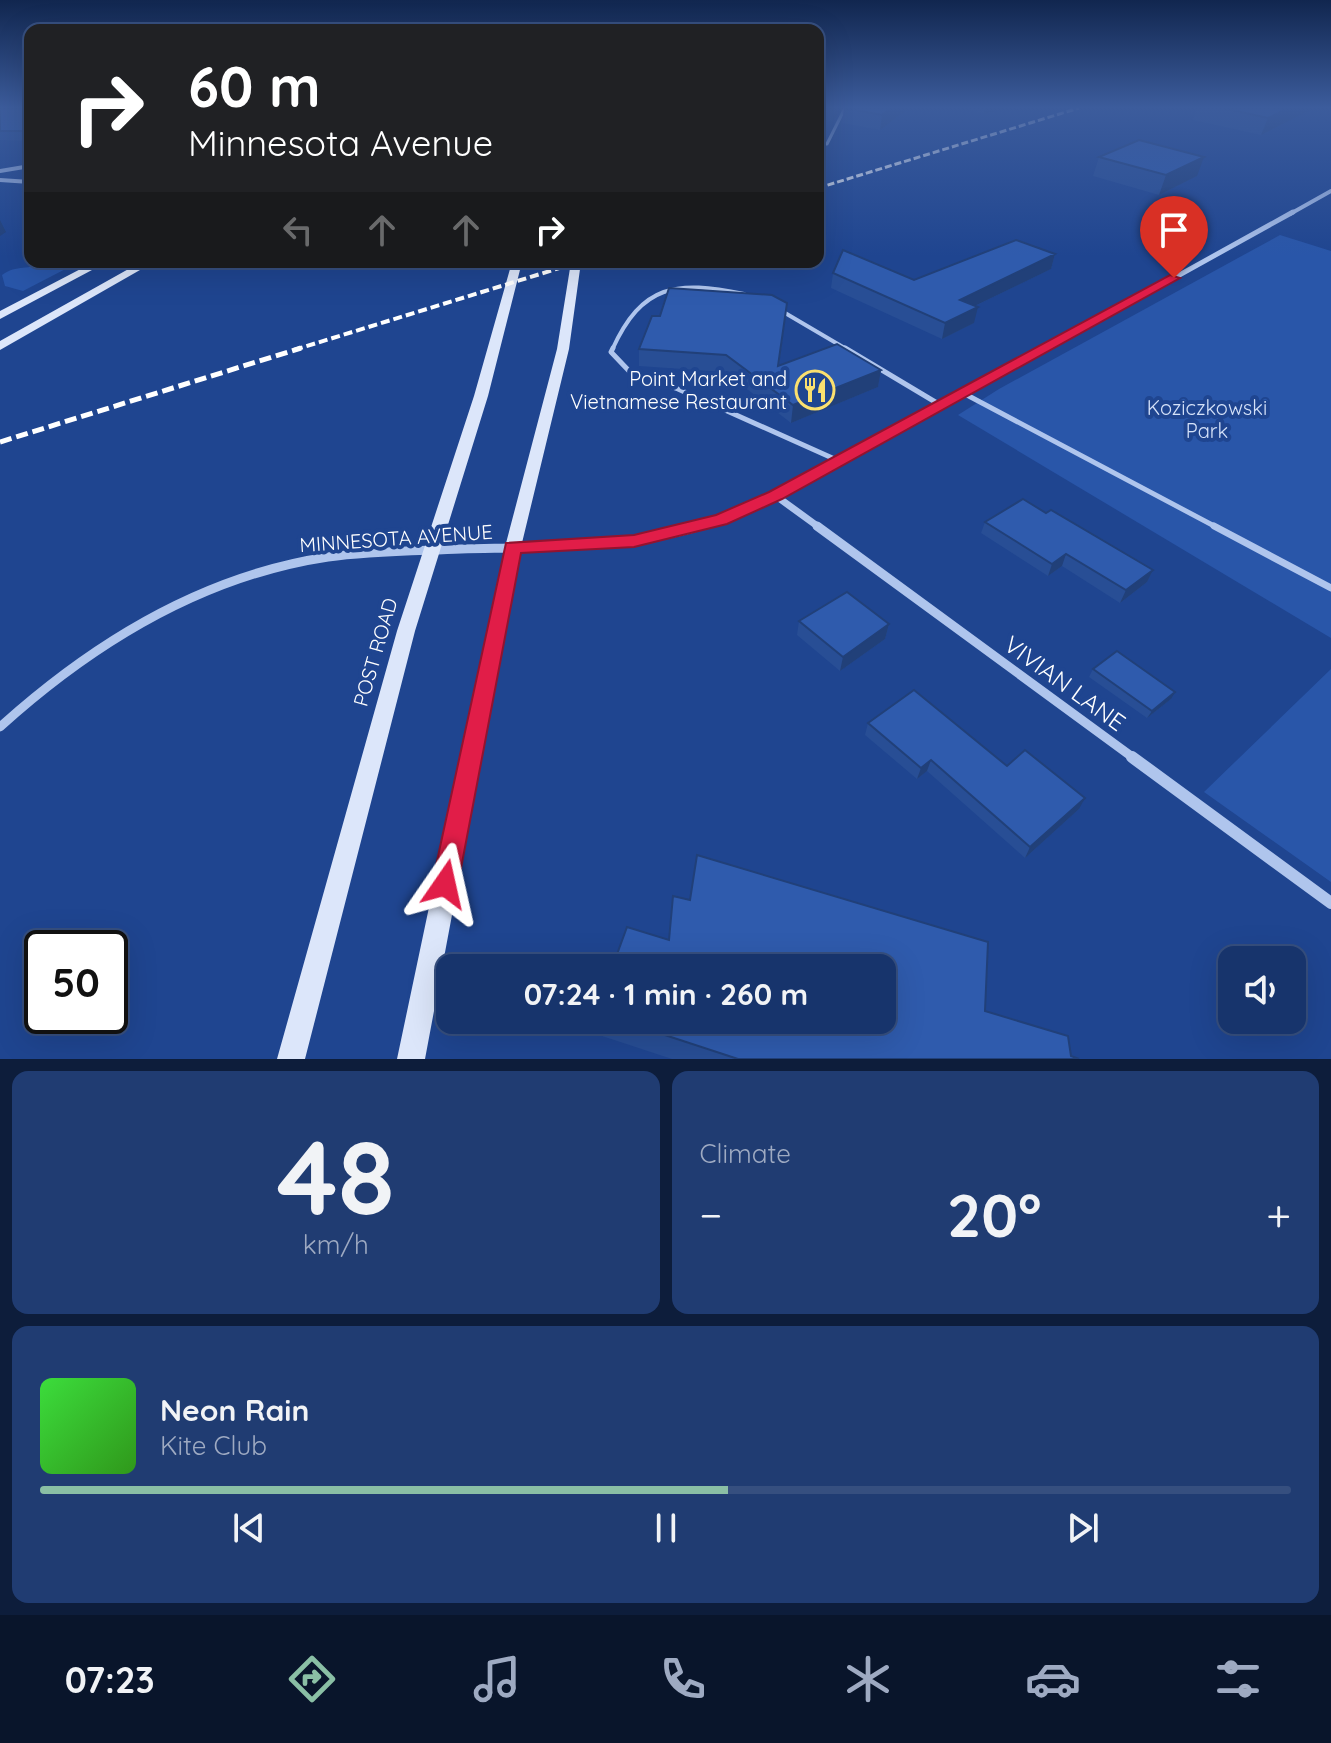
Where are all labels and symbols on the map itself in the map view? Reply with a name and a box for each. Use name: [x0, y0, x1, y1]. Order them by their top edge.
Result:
pin: [1140, 196, 1208, 278]
place label: Point Market and Vietnamese Restaurant: [570, 366, 787, 414]
restaurant icon: Point Market and Vietnamese Restaurant: [794, 369, 836, 411]
park label: Koziczkowski Park: [1147, 395, 1267, 443]
street label: MINNESOTA AVENUE: [299, 519, 493, 557]
street label: POST ROAD: [348, 595, 402, 709]
street label: VIVIAN LANE: [998, 629, 1132, 737]
position arrow: [403, 842, 487, 926]
speed limit sign: 50: [24, 930, 128, 1034]

